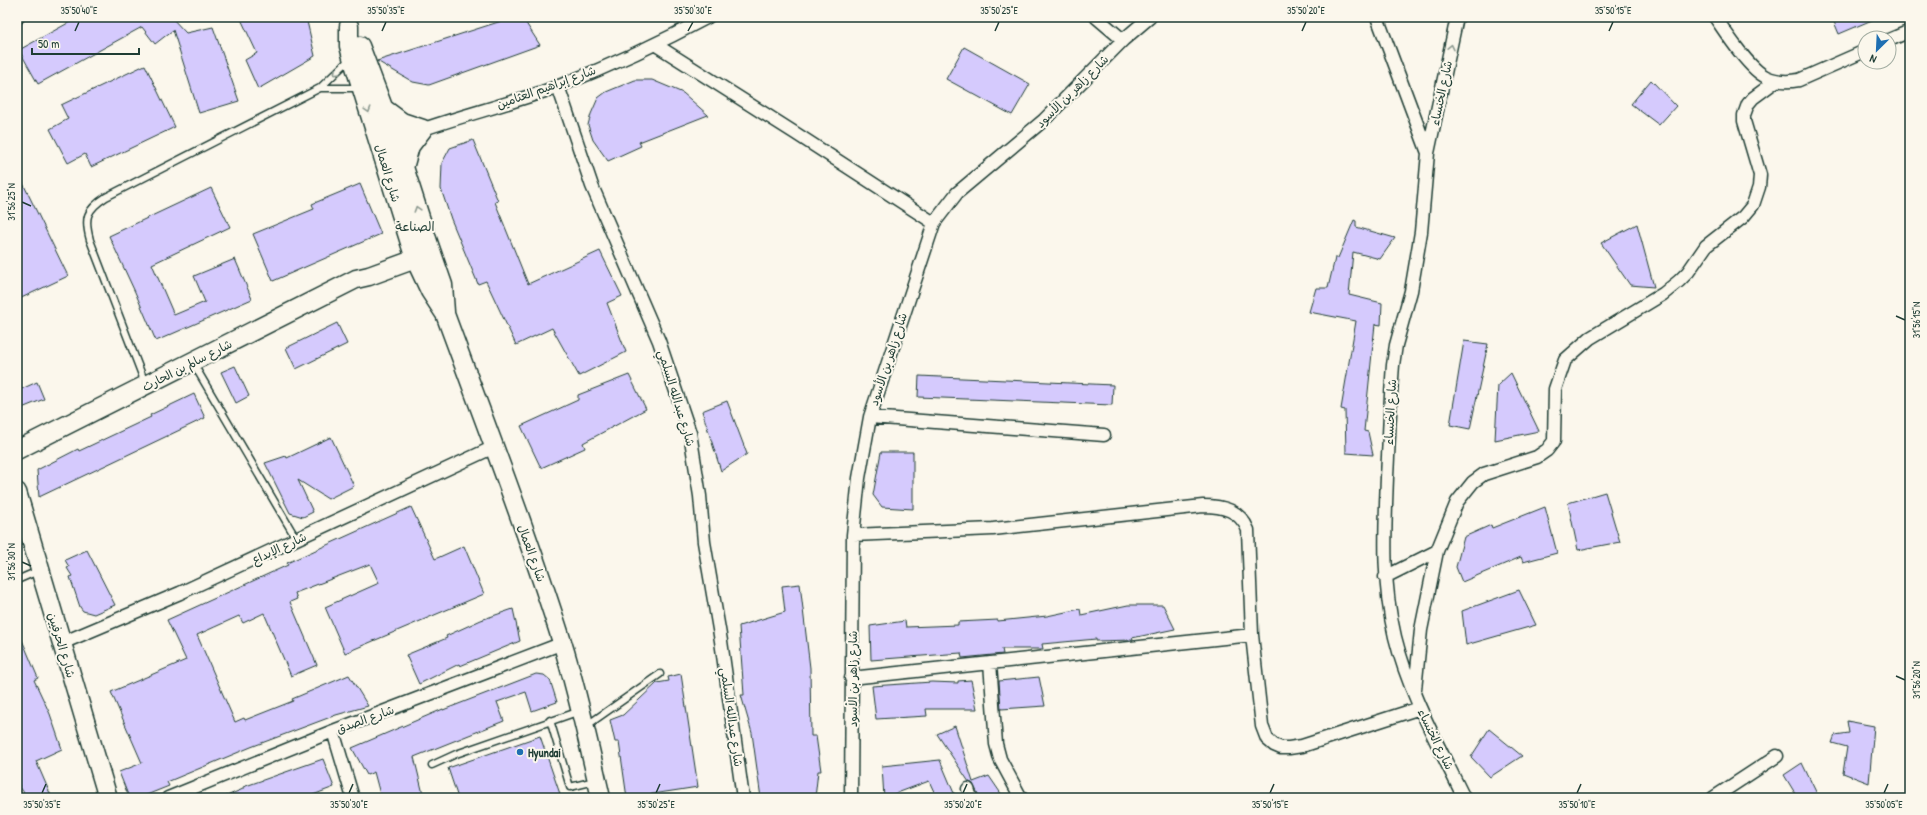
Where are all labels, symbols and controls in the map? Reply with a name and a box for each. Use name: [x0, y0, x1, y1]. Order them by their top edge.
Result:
text: 35°50'40"E: [60, 4, 98, 17]
text: 35°50'35"E: [367, 4, 405, 17]
text: 35°50'30"E: [674, 4, 712, 17]
text: 35°50'25"E: [980, 4, 1018, 17]
text: 35°50'20"E: [1287, 4, 1326, 17]
text: 35°50'15"E: [1595, 4, 1632, 17]
scale bar: [32, 30, 139, 56]
north arrow: [1857, 30, 1897, 70]
text: 50 m: [38, 35, 59, 52]
one-way arrow: [1446, 43, 1454, 50]
street label: شارع زاهر بن الأسود: [1032, 51, 1113, 132]
text: N: [1867, 51, 1878, 67]
street label: شارع الخنساء: [1426, 59, 1457, 127]
street label: شارع إبراهيم العثامين: [494, 61, 598, 114]
one-way arrow: [333, 68, 341, 76]
one-way arrow: [364, 107, 372, 114]
street label: شارع العمال: [370, 142, 405, 204]
text: 31°56'25"N: [5, 183, 18, 221]
one-way arrow: [413, 205, 422, 212]
district label: الصناعة: [395, 217, 435, 235]
text: 31°56'15"N: [1910, 302, 1923, 338]
street label: شارع زاهر بن الأسود: [865, 310, 912, 408]
street label: شارع سالم بن الحارث: [139, 335, 236, 397]
street label: شارع عبدالله السلمي: [651, 348, 700, 449]
street label: شارع الخنساء: [1380, 378, 1401, 446]
street label: شارع العمال: [513, 522, 550, 584]
street label: شارع الإبداع: [249, 528, 310, 569]
text: 31°56'30"N: [5, 543, 18, 581]
street label: شارع الحرفيين: [43, 610, 80, 680]
street label: شارع زاهر بن الأسود: [844, 631, 862, 727]
text: 31°56'20"N: [1910, 661, 1923, 699]
street label: شارع عبدالله السلمي: [714, 666, 747, 768]
street label: شارع الصدق: [334, 701, 397, 738]
street label: شارع الخنساء: [1413, 706, 1458, 773]
place label: Hyundai: [528, 744, 561, 762]
marker: Hyundai: [515, 747, 525, 757]
text: 35°50'35"E: [23, 798, 61, 811]
text: 35°50'30"E: [330, 798, 368, 811]
text: 35°50'25"E: [637, 798, 675, 811]
text: 35°50'20"E: [944, 798, 983, 811]
text: 35°50'15"E: [1252, 798, 1289, 811]
text: 35°50'10"E: [1559, 798, 1596, 811]
text: 35°50'05"E: [1865, 798, 1903, 811]

